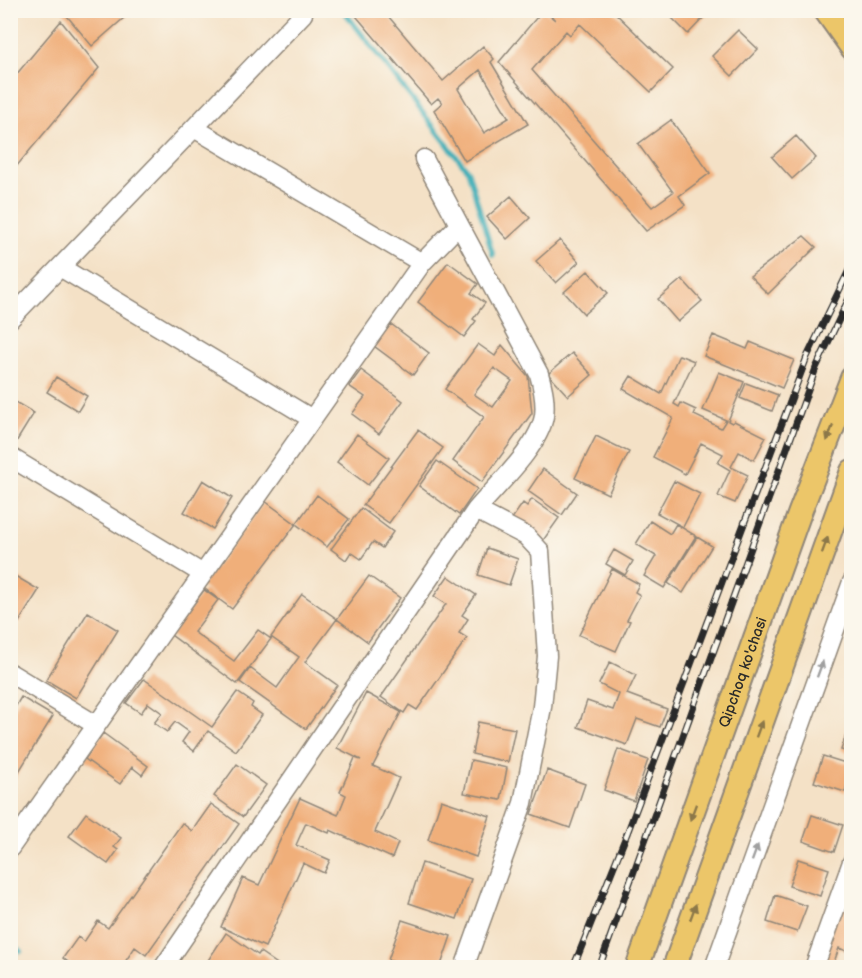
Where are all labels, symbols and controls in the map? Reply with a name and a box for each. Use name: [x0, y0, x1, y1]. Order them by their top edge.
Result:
one-way arrow: [825, 424, 835, 442]
one-way arrow: [820, 536, 830, 554]
street label: Qipchoq ko'chasi: [714, 615, 771, 730]
one-way arrow: [816, 660, 826, 678]
one-way arrow: [754, 720, 764, 738]
one-way arrow: [687, 803, 697, 821]
one-way arrow: [750, 844, 760, 862]
one-way arrow: [689, 903, 699, 921]

